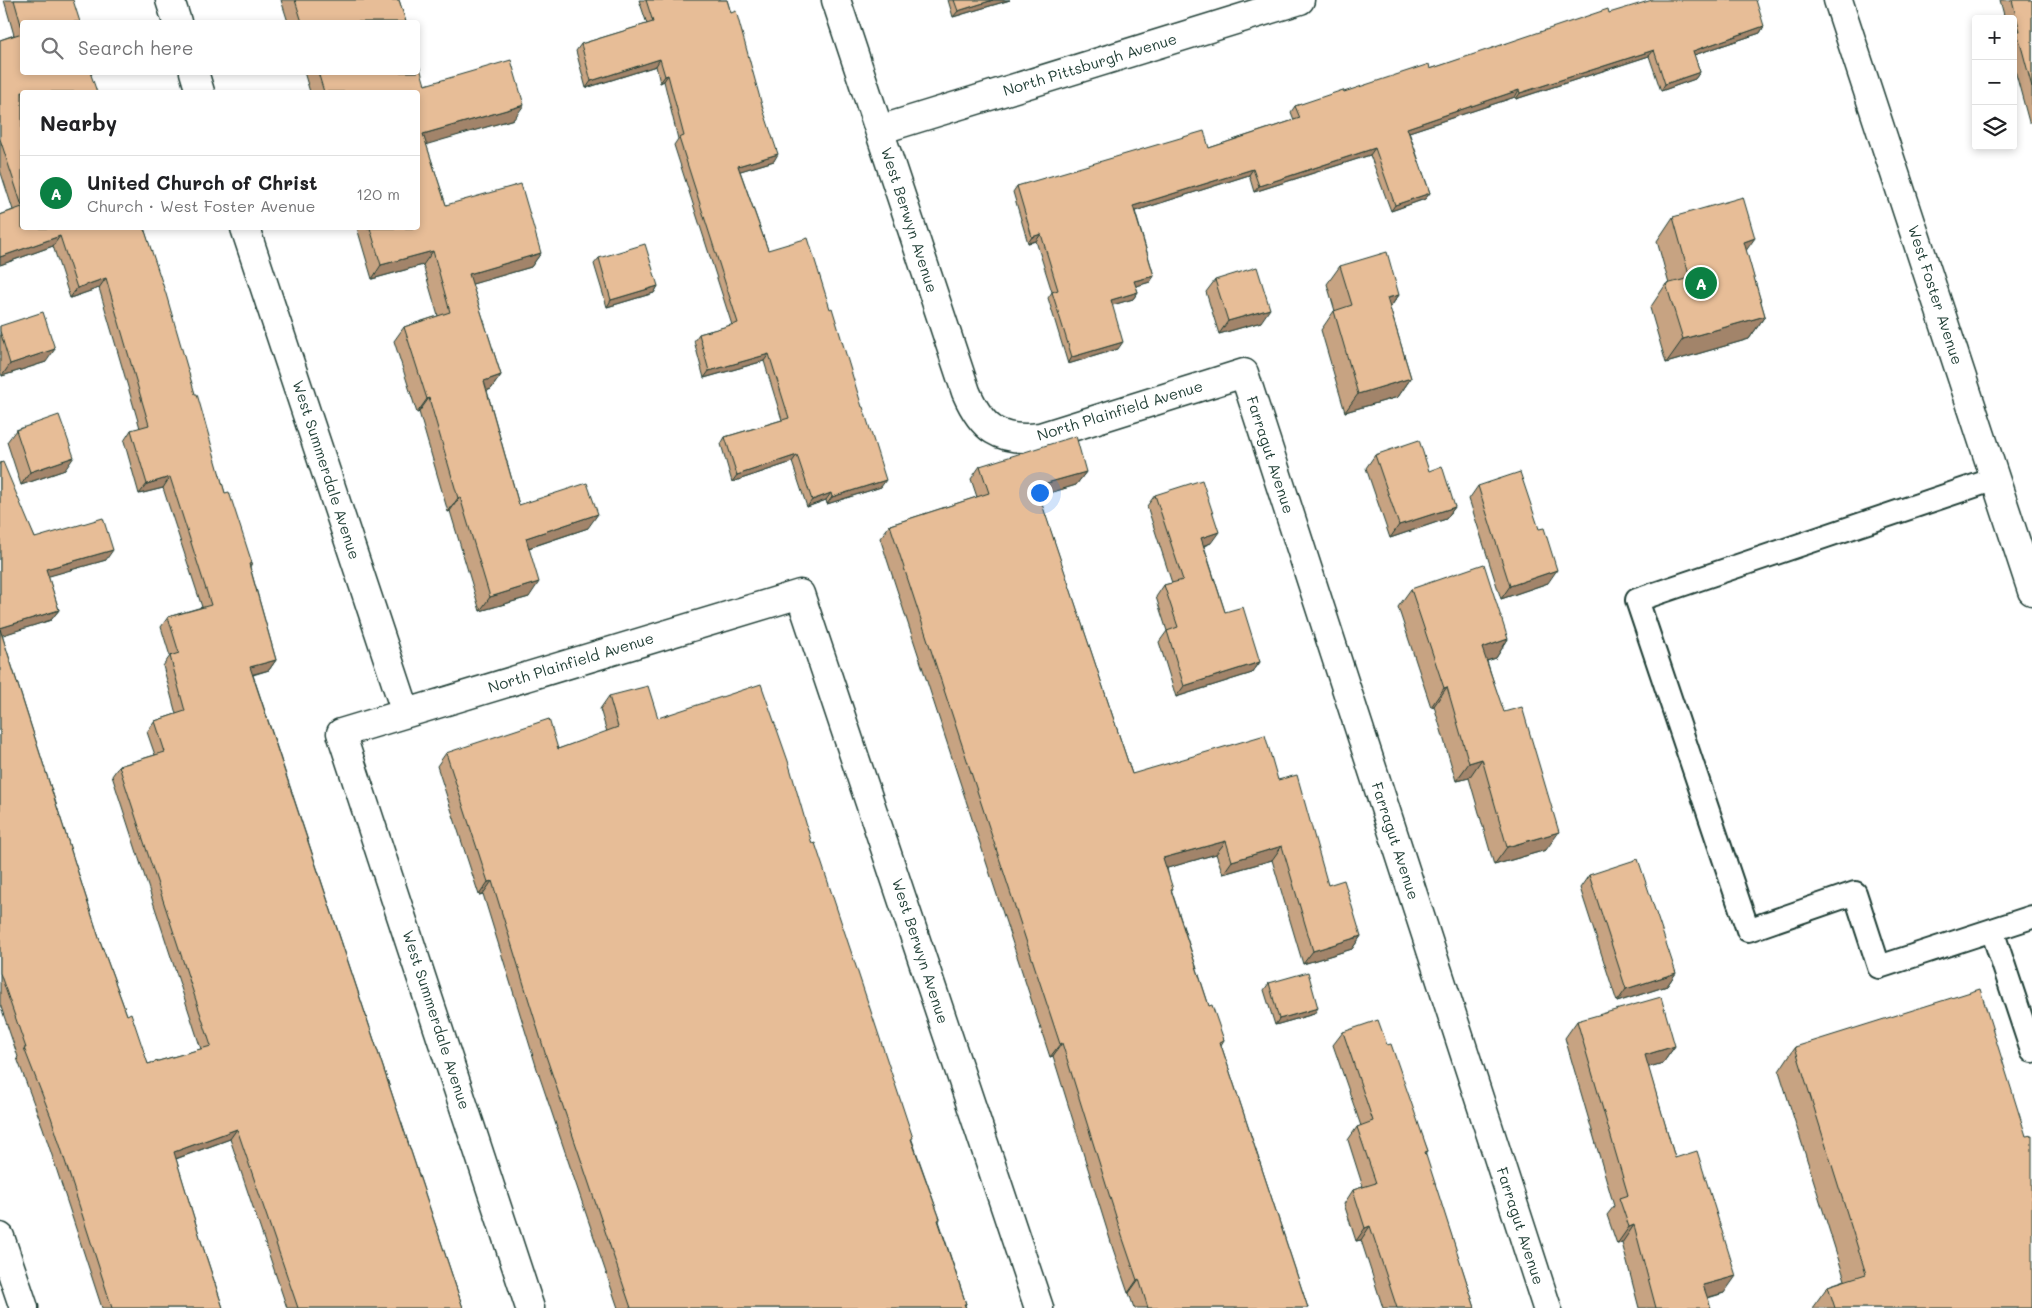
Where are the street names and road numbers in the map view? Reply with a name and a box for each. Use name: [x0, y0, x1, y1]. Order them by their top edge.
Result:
street label: North Pittsburgh Avenue: [1000, 28, 1179, 100]
street label: West Berwyn Avenue: [877, 144, 943, 295]
street label: West Foster Avenue: [1904, 222, 1968, 367]
street label: North Plainfield Avenue: [1034, 375, 1205, 445]
street label: West Summerdale Avenue: [289, 378, 365, 562]
street label: Farragut Avenue: [1243, 393, 1299, 516]
street label: North Plainfield Avenue: [485, 627, 656, 697]
street label: Farragut Avenue: [1368, 779, 1424, 902]
street label: West Berwyn Avenue: [888, 875, 954, 1026]
street label: West Summerdale Avenue: [399, 928, 475, 1112]
street label: Farragut Avenue: [1493, 1164, 1549, 1287]

